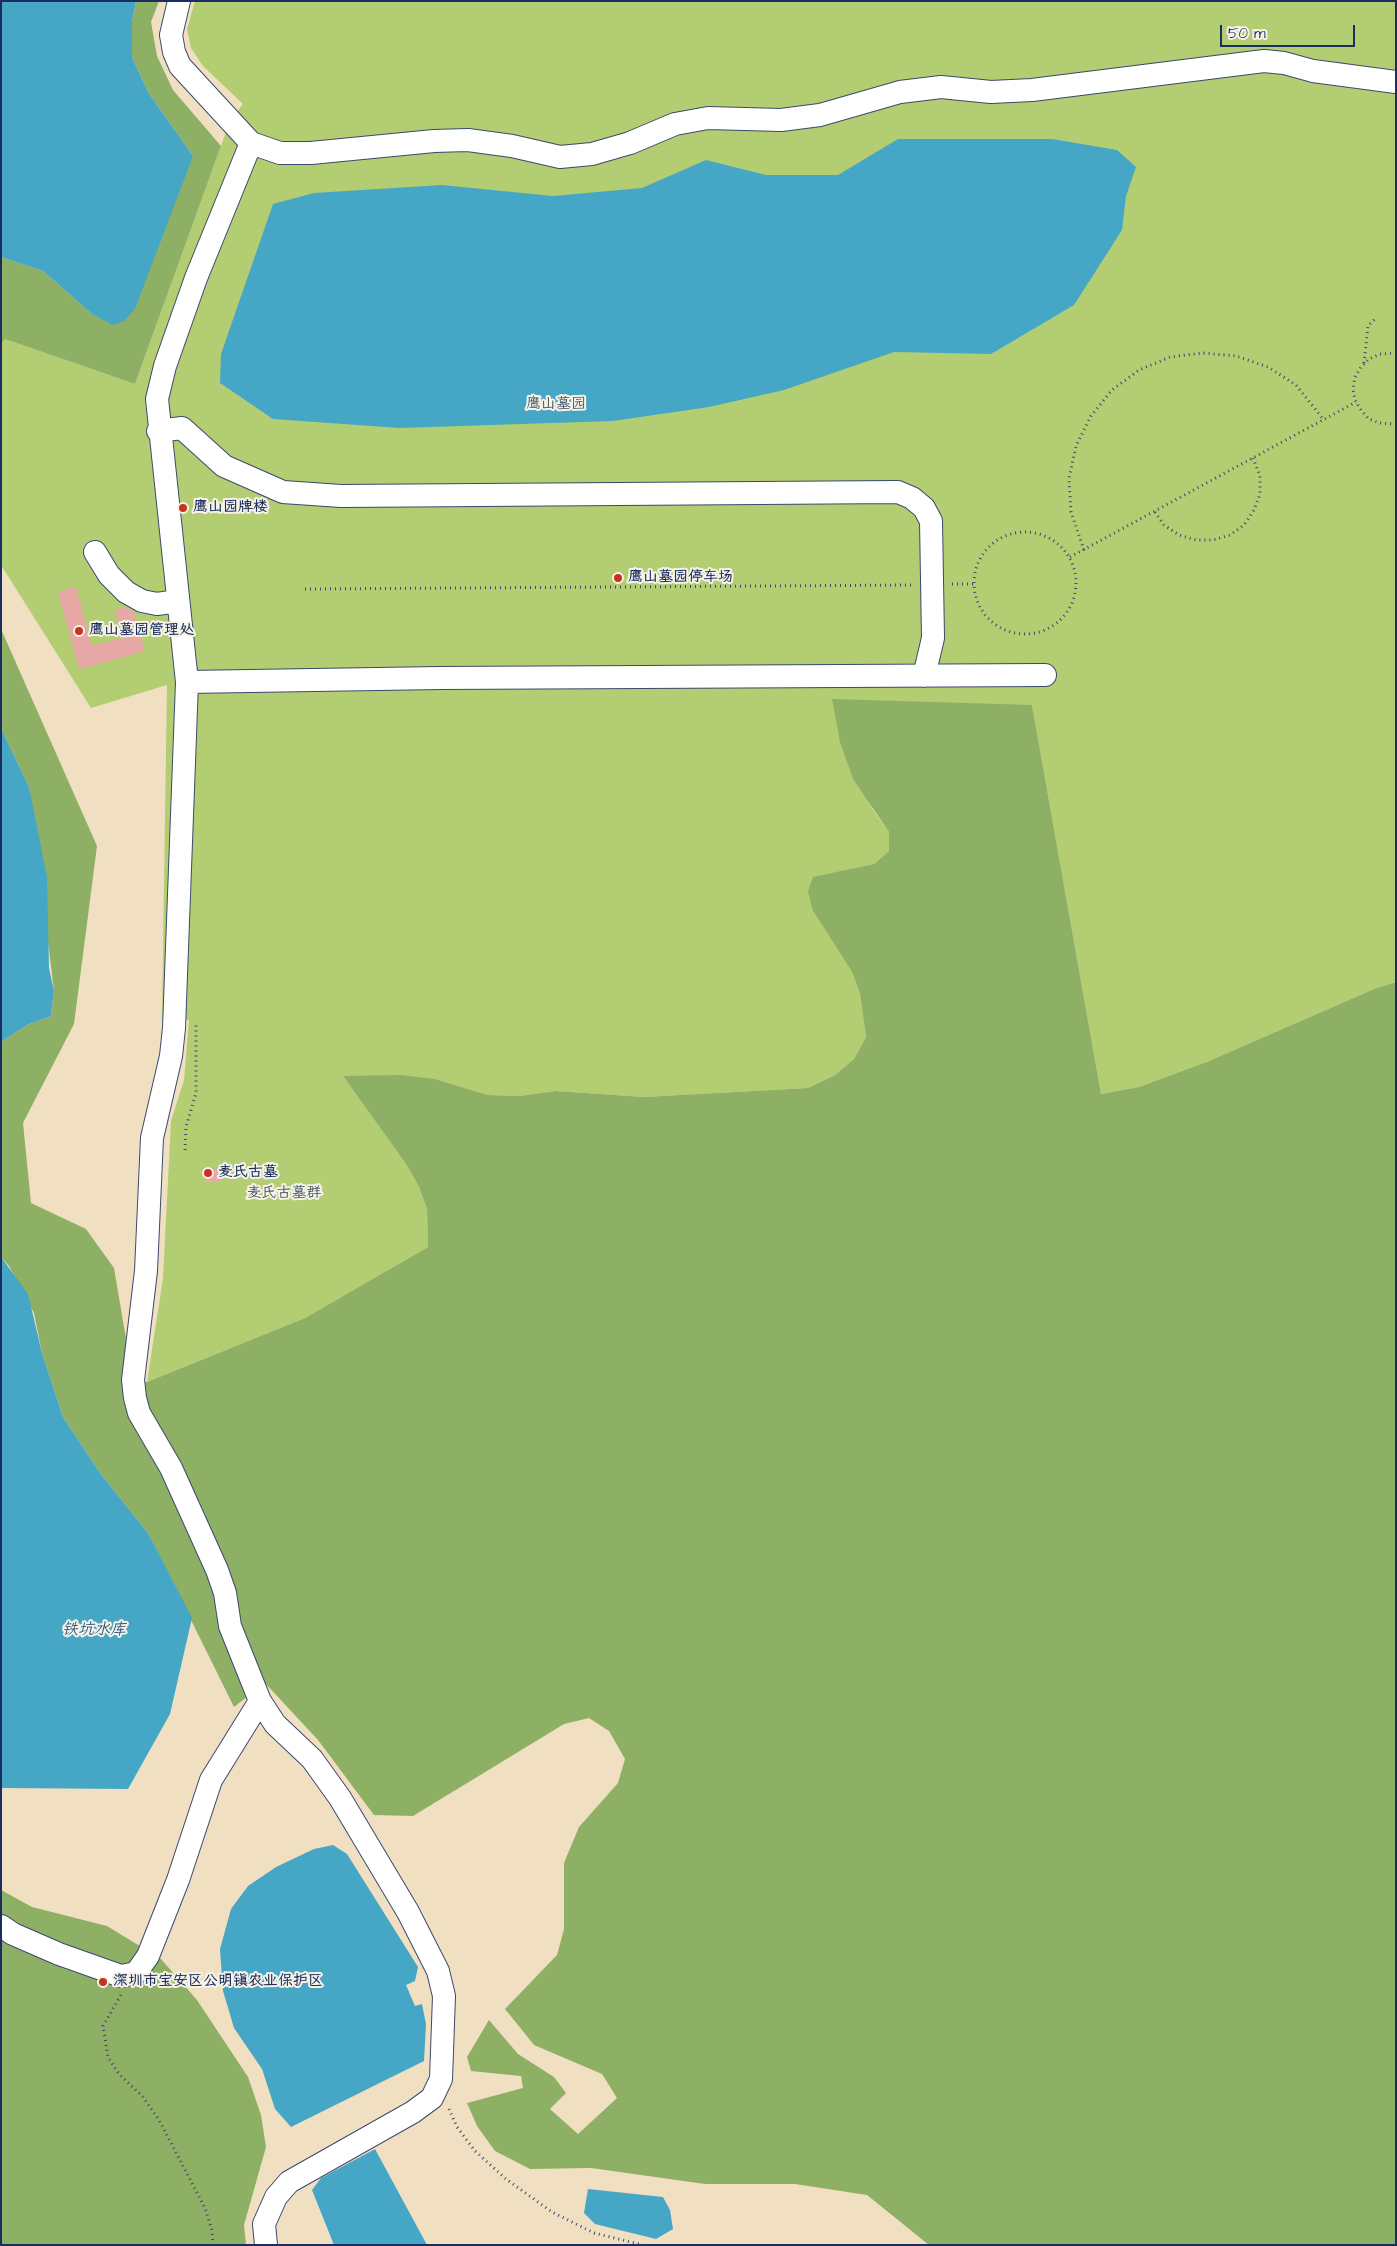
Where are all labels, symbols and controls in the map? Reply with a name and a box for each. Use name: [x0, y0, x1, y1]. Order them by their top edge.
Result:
scale bar: [1222, 15, 1357, 47]
text: 50 m: [1228, 23, 1266, 44]
park label: 鹰山墓园: [526, 396, 586, 414]
place label: 鹰山园牌楼: [193, 499, 268, 517]
marker: 鹰山园牌楼: [177, 502, 189, 514]
place label: 鹰山墓园停车场: [628, 569, 733, 587]
marker: 鹰山墓园停车场: [612, 572, 624, 584]
place label: 鹰山墓园管理处: [89, 622, 194, 640]
marker: 鹰山墓园管理处: [73, 625, 85, 637]
place label: 麦氏古墓: [218, 1164, 278, 1182]
marker: 麦氏古墓: [202, 1167, 214, 1179]
park label: 麦氏古墓群: [247, 1185, 321, 1203]
water label: 铁坑水库: [62, 1621, 126, 1641]
place label: 深圳市宝安区公明镇农业保护区: [113, 1973, 323, 1991]
marker: 深圳市宝安区公明镇农业保护区: [97, 1976, 109, 1988]

